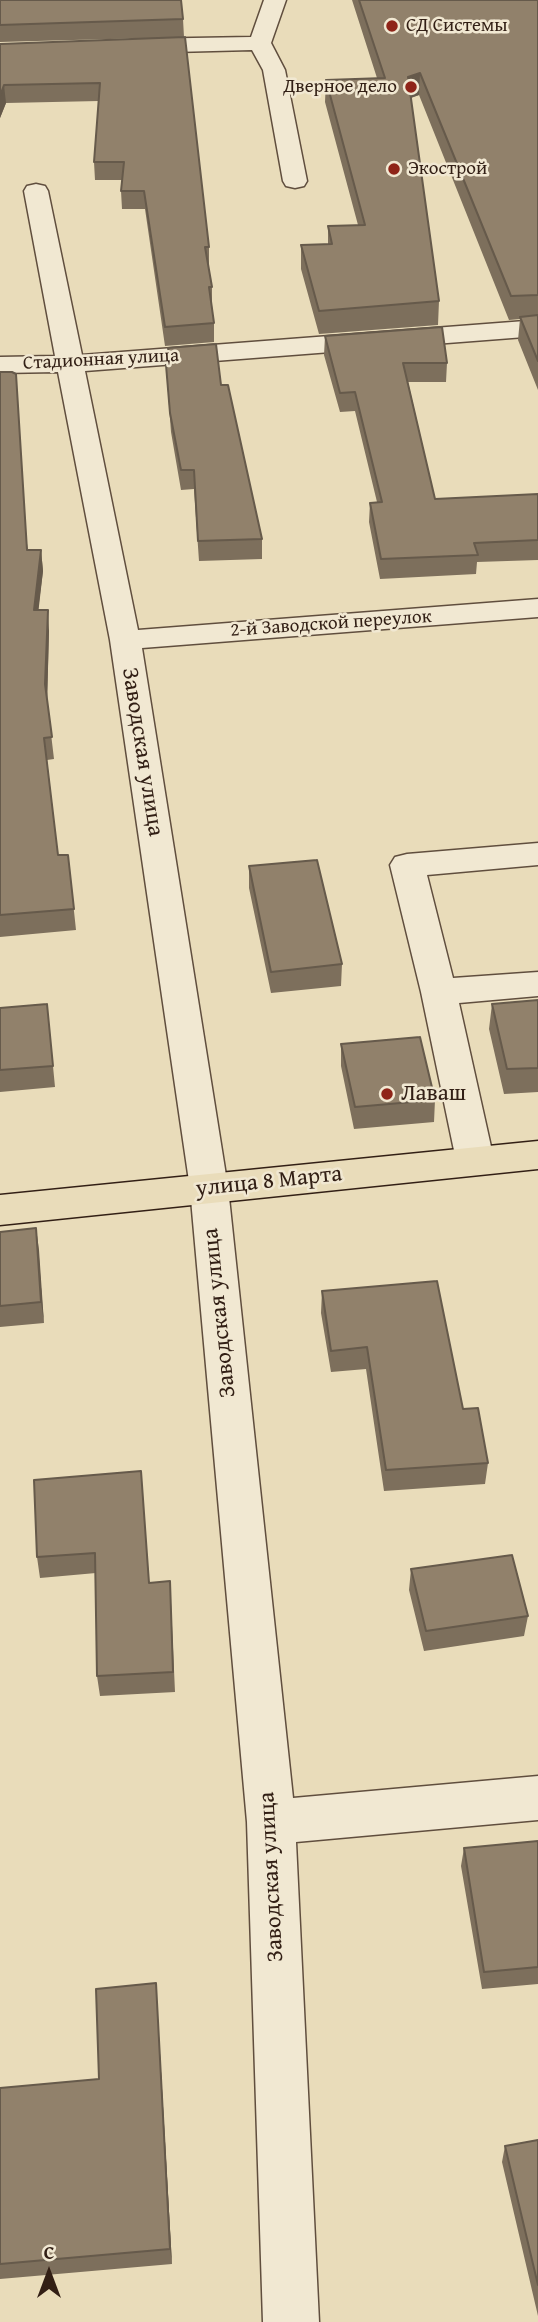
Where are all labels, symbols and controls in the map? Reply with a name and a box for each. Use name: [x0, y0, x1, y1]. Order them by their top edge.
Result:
place label: СД Системы: [406, 15, 508, 37]
marker: СД Системы: [384, 18, 400, 34]
place label: Дверное дело: [283, 76, 397, 98]
marker: Дверное дело: [403, 79, 419, 95]
place label: Экострой: [408, 158, 487, 180]
marker: Экострой: [386, 161, 402, 177]
street label: Стадионная улица: [22, 345, 180, 375]
street label: 2-й Заводской переулок: [230, 606, 432, 642]
street label: Заводская улица: [115, 666, 169, 838]
place label: Лаваш: [401, 1080, 466, 1108]
marker: Лаваш: [379, 1086, 395, 1102]
street label: улица 8 Марта: [195, 1161, 343, 1203]
street label: Заводская улица: [197, 1227, 243, 1399]
street label: Заводская улица: [254, 1791, 290, 1963]
north arrow: [14, 2238, 84, 2308]
text: С: [44, 2238, 54, 2266]

